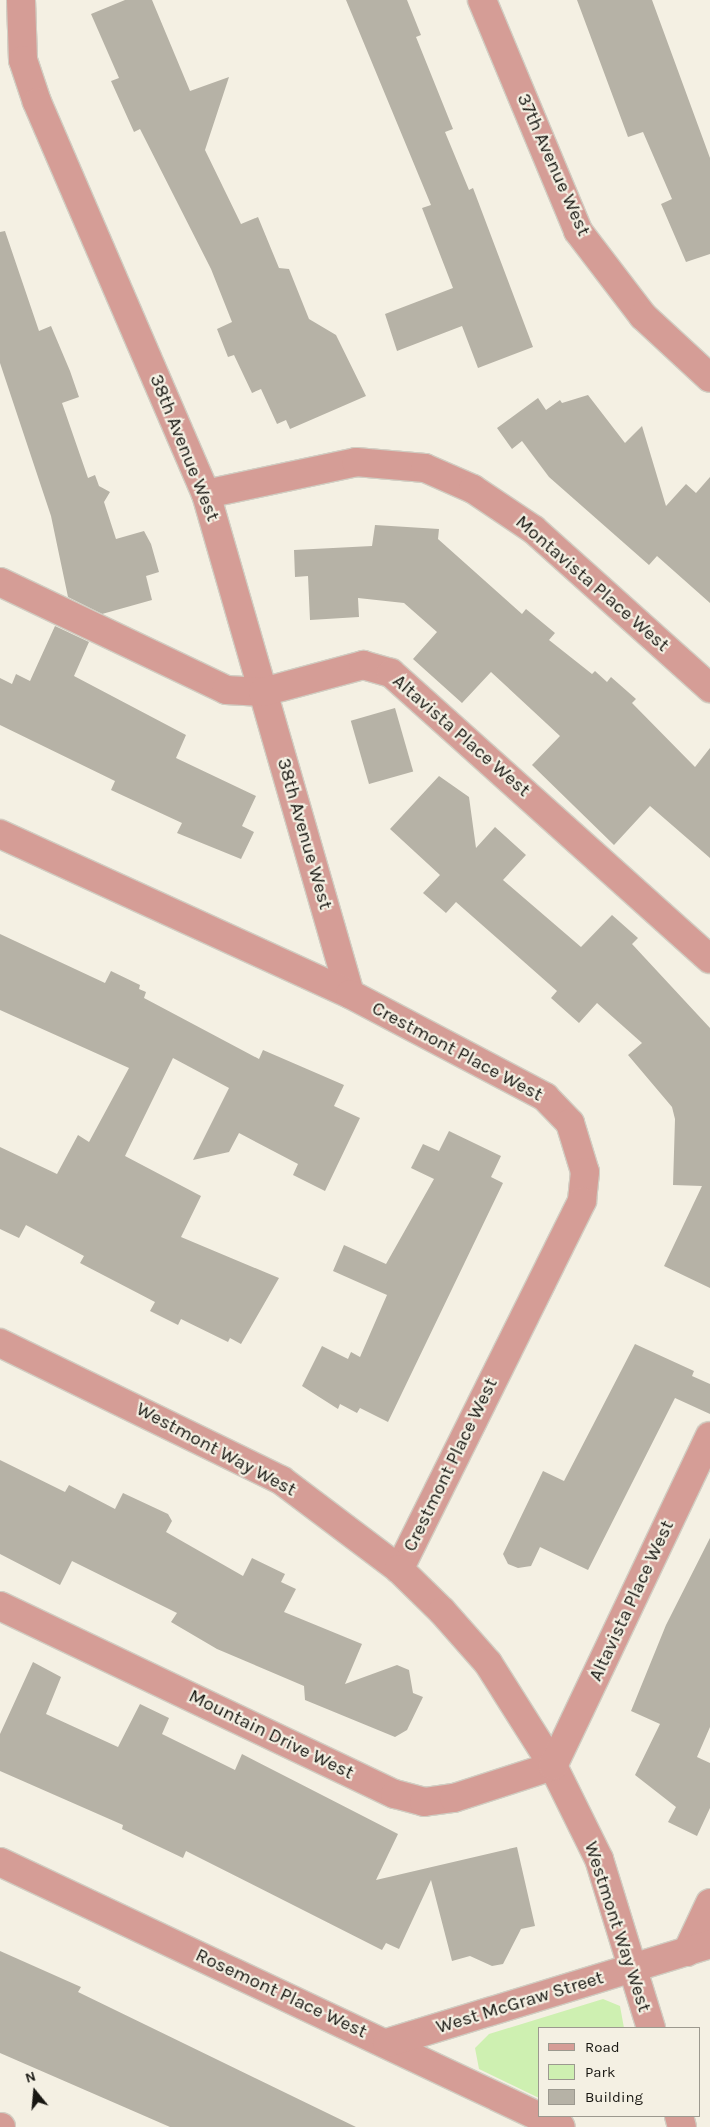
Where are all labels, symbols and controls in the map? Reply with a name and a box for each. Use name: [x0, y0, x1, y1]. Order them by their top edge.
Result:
street label: 37th Avenue West: [511, 90, 595, 240]
street label: 38th Avenue West: [144, 371, 224, 525]
street label: Montavista Place West: [510, 511, 674, 657]
street label: Altavista Place West: [388, 670, 534, 802]
street label: 38th Avenue West: [271, 756, 337, 912]
street label: Crestmont Place West: [368, 997, 546, 1107]
street label: Crestmont Place West: [399, 1374, 503, 1556]
street label: Westmont Way West: [132, 1398, 300, 1502]
street label: Altavista Place West: [585, 1517, 679, 1685]
street label: Mountain Drive West: [185, 1685, 357, 1785]
street label: Westmont Way West: [579, 1839, 655, 2015]
street label: Rosemont Place West: [192, 1944, 370, 2044]
street label: West McGraw Street: [434, 1967, 606, 2039]
legend: [538, 2027, 700, 2117]
text: Road: [585, 2038, 620, 2056]
text: Park: [585, 2063, 615, 2081]
north arrow: [10, 2067, 60, 2117]
text: N: [23, 2068, 38, 2087]
text: Building: [585, 2088, 643, 2106]

